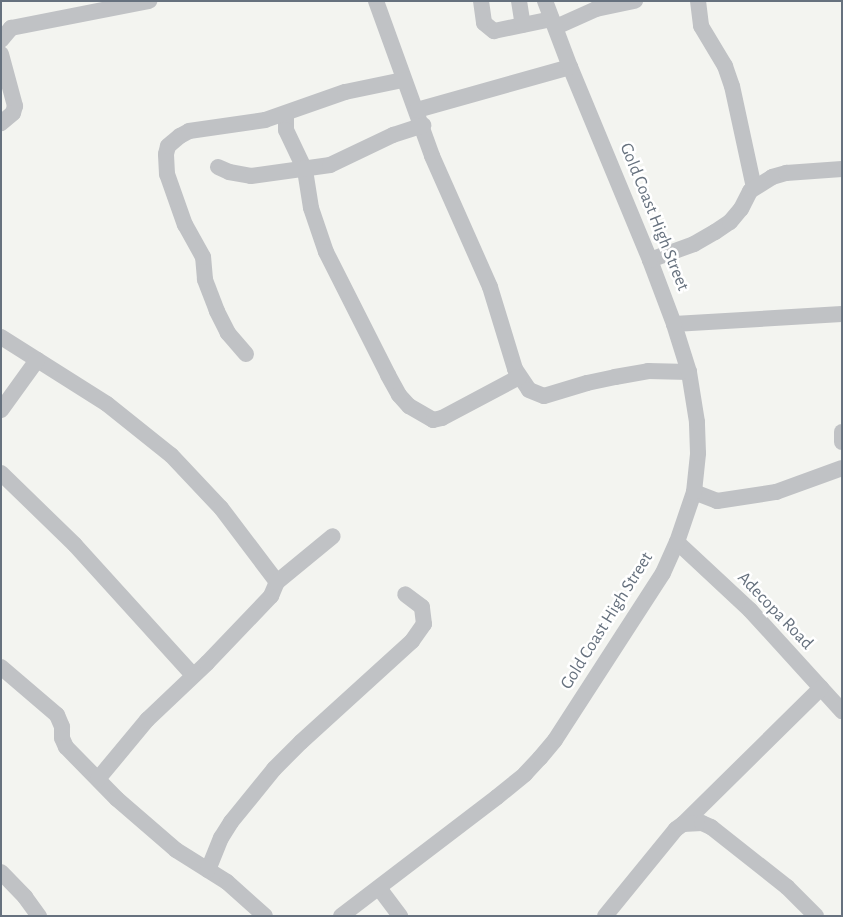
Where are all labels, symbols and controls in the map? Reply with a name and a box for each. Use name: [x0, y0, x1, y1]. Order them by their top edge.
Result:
street label: Gold Coast High Street: [614, 140, 694, 294]
street label: Gold Coast High Street: [556, 548, 658, 694]
street label: Adecopa Road: [733, 568, 817, 654]

